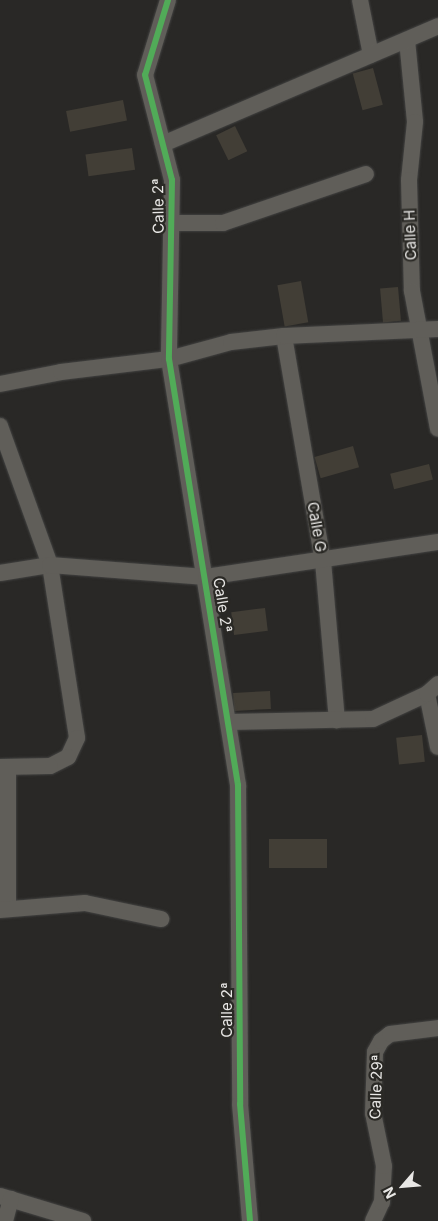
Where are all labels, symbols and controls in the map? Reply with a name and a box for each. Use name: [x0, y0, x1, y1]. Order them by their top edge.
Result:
street label: Calle 2ª: [149, 178, 167, 234]
street label: Calle H: [400, 209, 420, 261]
street label: Calle G: [304, 500, 330, 554]
street label: Calle 2ª: [210, 576, 236, 634]
street label: Calle 2ª: [218, 982, 236, 1038]
street label: Calle 29ª: [366, 1054, 386, 1120]
north arrow: [378, 1161, 428, 1211]
text: N: [379, 1184, 399, 1202]

